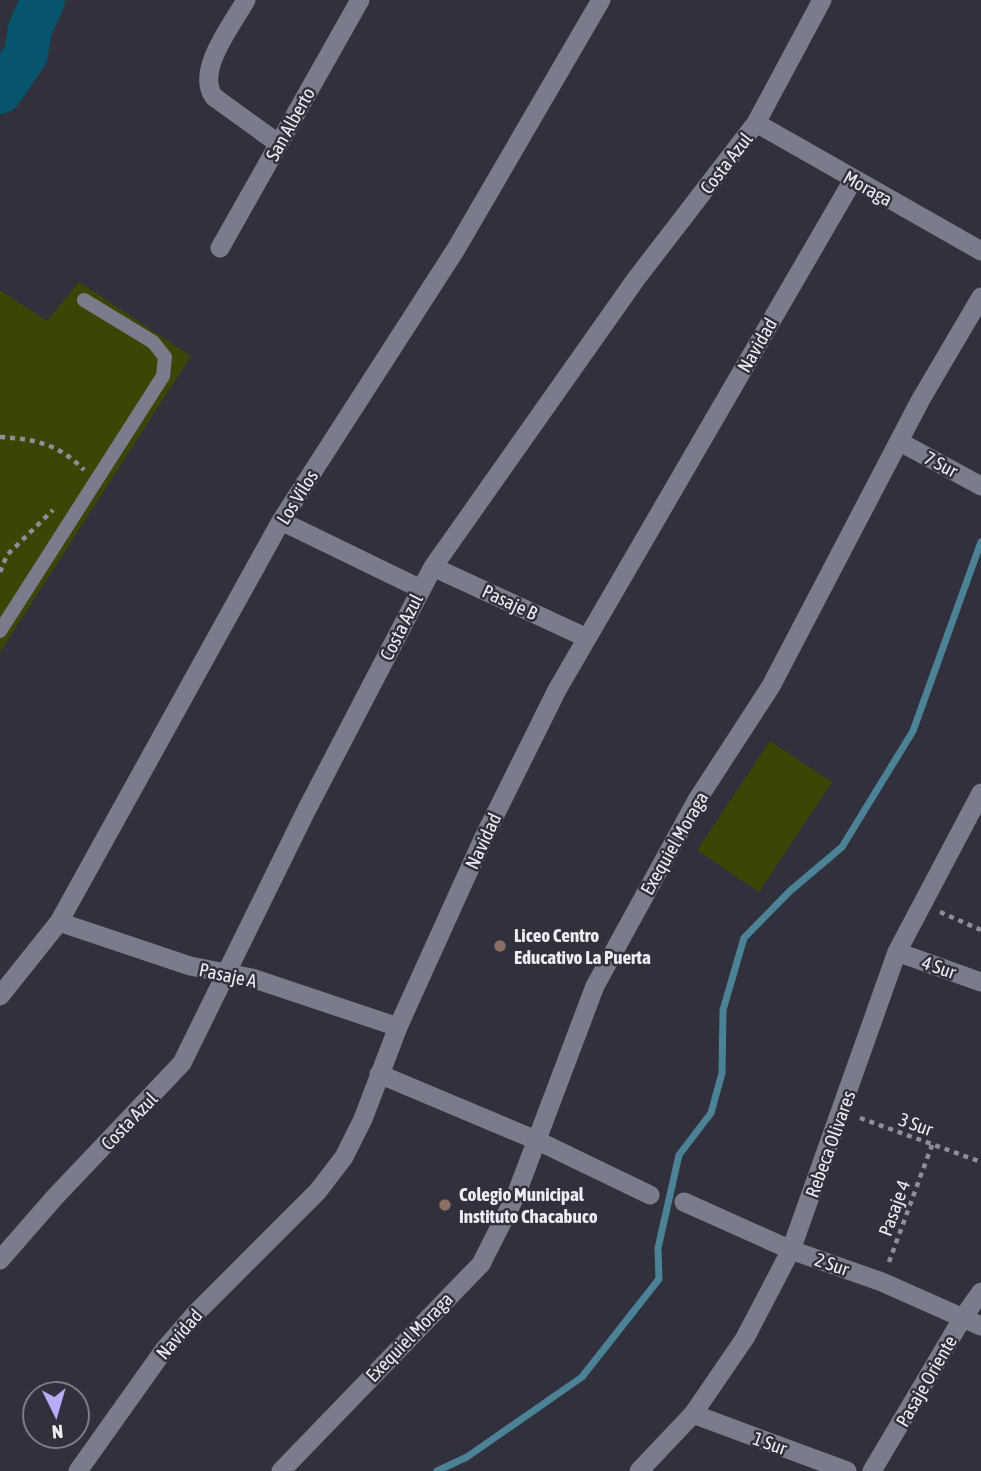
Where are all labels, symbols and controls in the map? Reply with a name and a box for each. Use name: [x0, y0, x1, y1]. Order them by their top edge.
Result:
street label: San Alberto: [261, 84, 319, 164]
street label: Costa Azul: [695, 128, 757, 198]
street label: Moraga: [840, 166, 896, 210]
street label: Navidad: [733, 314, 781, 376]
street label: 7 Sur: [921, 446, 962, 482]
street label: Los Vilos: [272, 466, 322, 528]
street label: Pasaje B: [479, 580, 541, 624]
street label: Costa Azul: [375, 590, 427, 664]
street label: Exequiel Moraga: [636, 788, 712, 898]
street label: Navidad: [461, 810, 505, 872]
place label: Liceo Centro Educativo La Puerta: [514, 924, 651, 968]
marker: Liceo Centro Educativo La Puerta: [492, 938, 508, 954]
street label: 4 Sur: [919, 951, 959, 983]
street label: Pasaje A: [197, 958, 259, 992]
street label: Rebeca Olivares: [801, 1087, 860, 1200]
street label: Costa Azul: [96, 1088, 162, 1154]
street label: 3 Sur: [896, 1108, 936, 1140]
street label: Pasaje 4: [874, 1177, 914, 1239]
place label: Colegio Municipal Instituto Chacabuco: [459, 1183, 598, 1227]
marker: Colegio Municipal Instituto Chacabuco: [437, 1197, 453, 1213]
street label: 2 Sur: [812, 1248, 852, 1280]
street label: Exequiel Moraga: [361, 1288, 457, 1386]
street label: Navidad: [151, 1304, 207, 1364]
street label: Pasaje Oriente: [891, 1331, 961, 1431]
north arrow: [21, 1380, 91, 1450]
text: N: [51, 1420, 64, 1443]
street label: 1 Sur: [750, 1427, 790, 1459]

